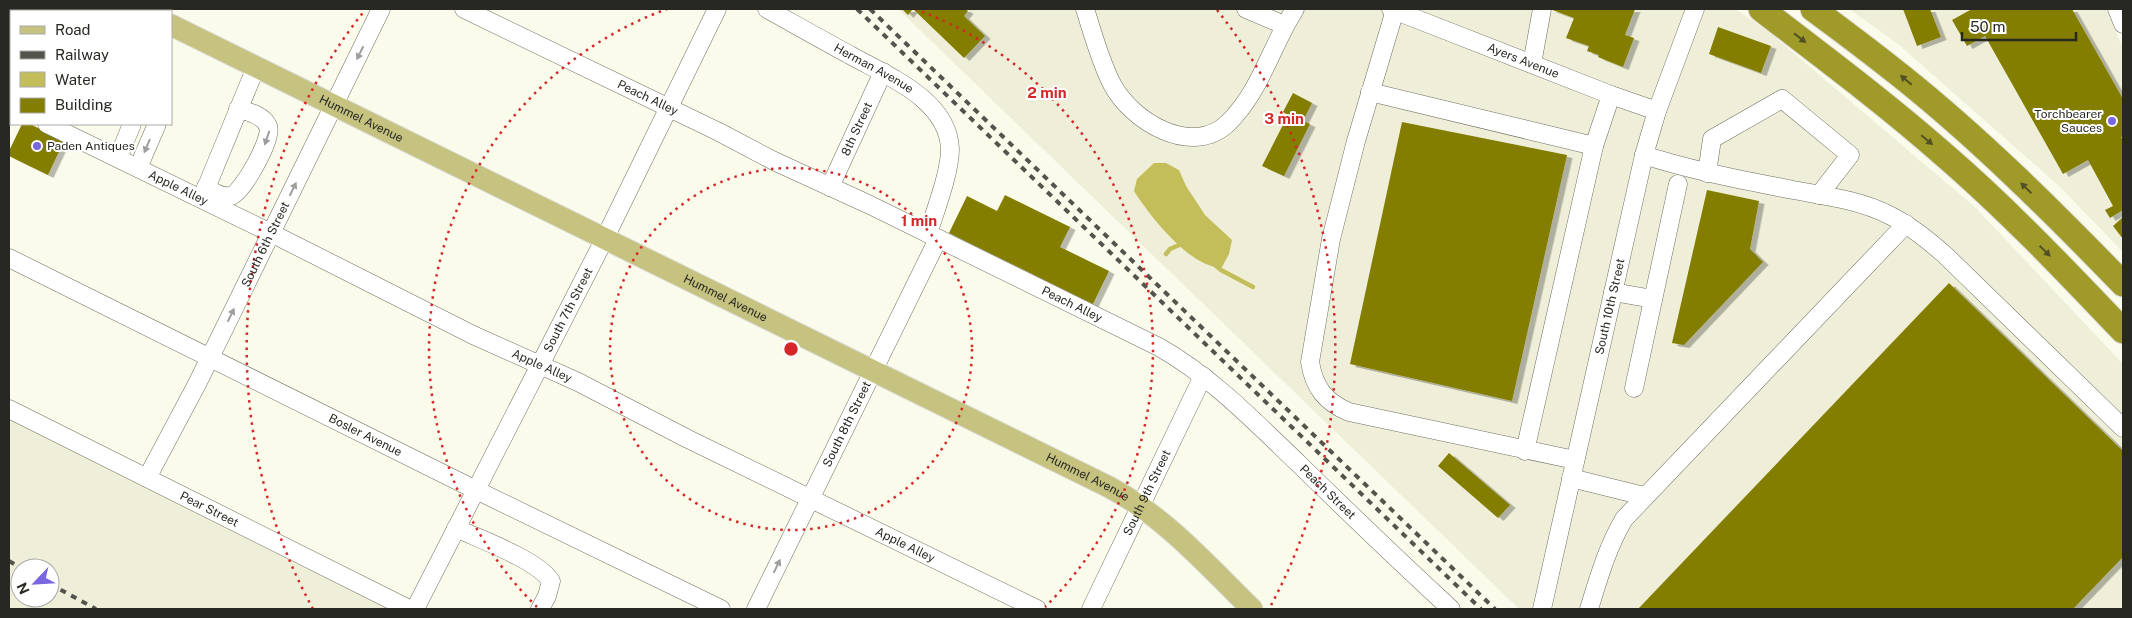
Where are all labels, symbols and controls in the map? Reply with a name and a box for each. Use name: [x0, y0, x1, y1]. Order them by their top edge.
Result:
legend: [10, 10, 172, 125]
scale bar: [1962, 10, 2076, 42]
text: 50 m: [1970, 18, 2005, 35]
text: Road: [55, 21, 91, 38]
one-way arrow: [1793, 33, 1806, 44]
street label: Ayers Avenue: [1485, 40, 1561, 81]
street label: Herman Avenue: [831, 41, 916, 96]
text: Railway: [55, 46, 109, 63]
one-way arrow: [356, 46, 364, 60]
text: Water: [55, 71, 97, 88]
one-way arrow: [1899, 74, 1912, 85]
street label: Peach Alley: [615, 77, 681, 118]
text: 2 min: [1027, 84, 1067, 101]
street label: Hummel Avenue: [317, 92, 406, 145]
text: Building: [55, 96, 113, 113]
street label: 8th Street: [838, 100, 875, 158]
place label: Torchbearer Sauces: [2034, 107, 2102, 135]
text: 3 min: [1264, 110, 1304, 127]
marker: Torchbearer Sauces: [2106, 115, 2118, 127]
one-way arrow: [263, 131, 271, 146]
one-way arrow: [1920, 134, 1932, 146]
place label: Paden Antiques: [47, 139, 135, 153]
one-way arrow: [143, 139, 151, 153]
marker: Paden Antiques: [31, 140, 43, 152]
street label: Apple Alley: [146, 168, 211, 209]
one-way arrow: [289, 182, 297, 196]
one-way arrow: [2021, 182, 2033, 194]
street label: South 6th Street: [239, 199, 293, 289]
text: 1 min: [901, 212, 937, 229]
one-way arrow: [2039, 245, 2051, 257]
street label: South 10th Street: [1592, 257, 1628, 356]
street label: South 7th Street: [541, 265, 596, 355]
street label: Hummel Avenue: [681, 272, 770, 325]
street label: Peach Alley: [1039, 283, 1105, 325]
one-way arrow: [227, 307, 235, 322]
centre of rings: [782, 340, 800, 358]
street label: Apple Alley: [510, 346, 575, 386]
street label: South 8th Street: [820, 379, 874, 469]
street label: Bosler Avenue: [327, 411, 405, 459]
street label: South 9th Street: [1120, 447, 1174, 538]
street label: Hummel Avenue: [1044, 450, 1132, 504]
street label: Peach Street: [1297, 462, 1359, 522]
street label: Pear Street: [178, 489, 241, 530]
street label: Apple Alley: [873, 524, 938, 565]
north arrow: [10, 558, 60, 608]
one-way arrow: [773, 558, 782, 573]
text: N: [14, 580, 33, 597]

